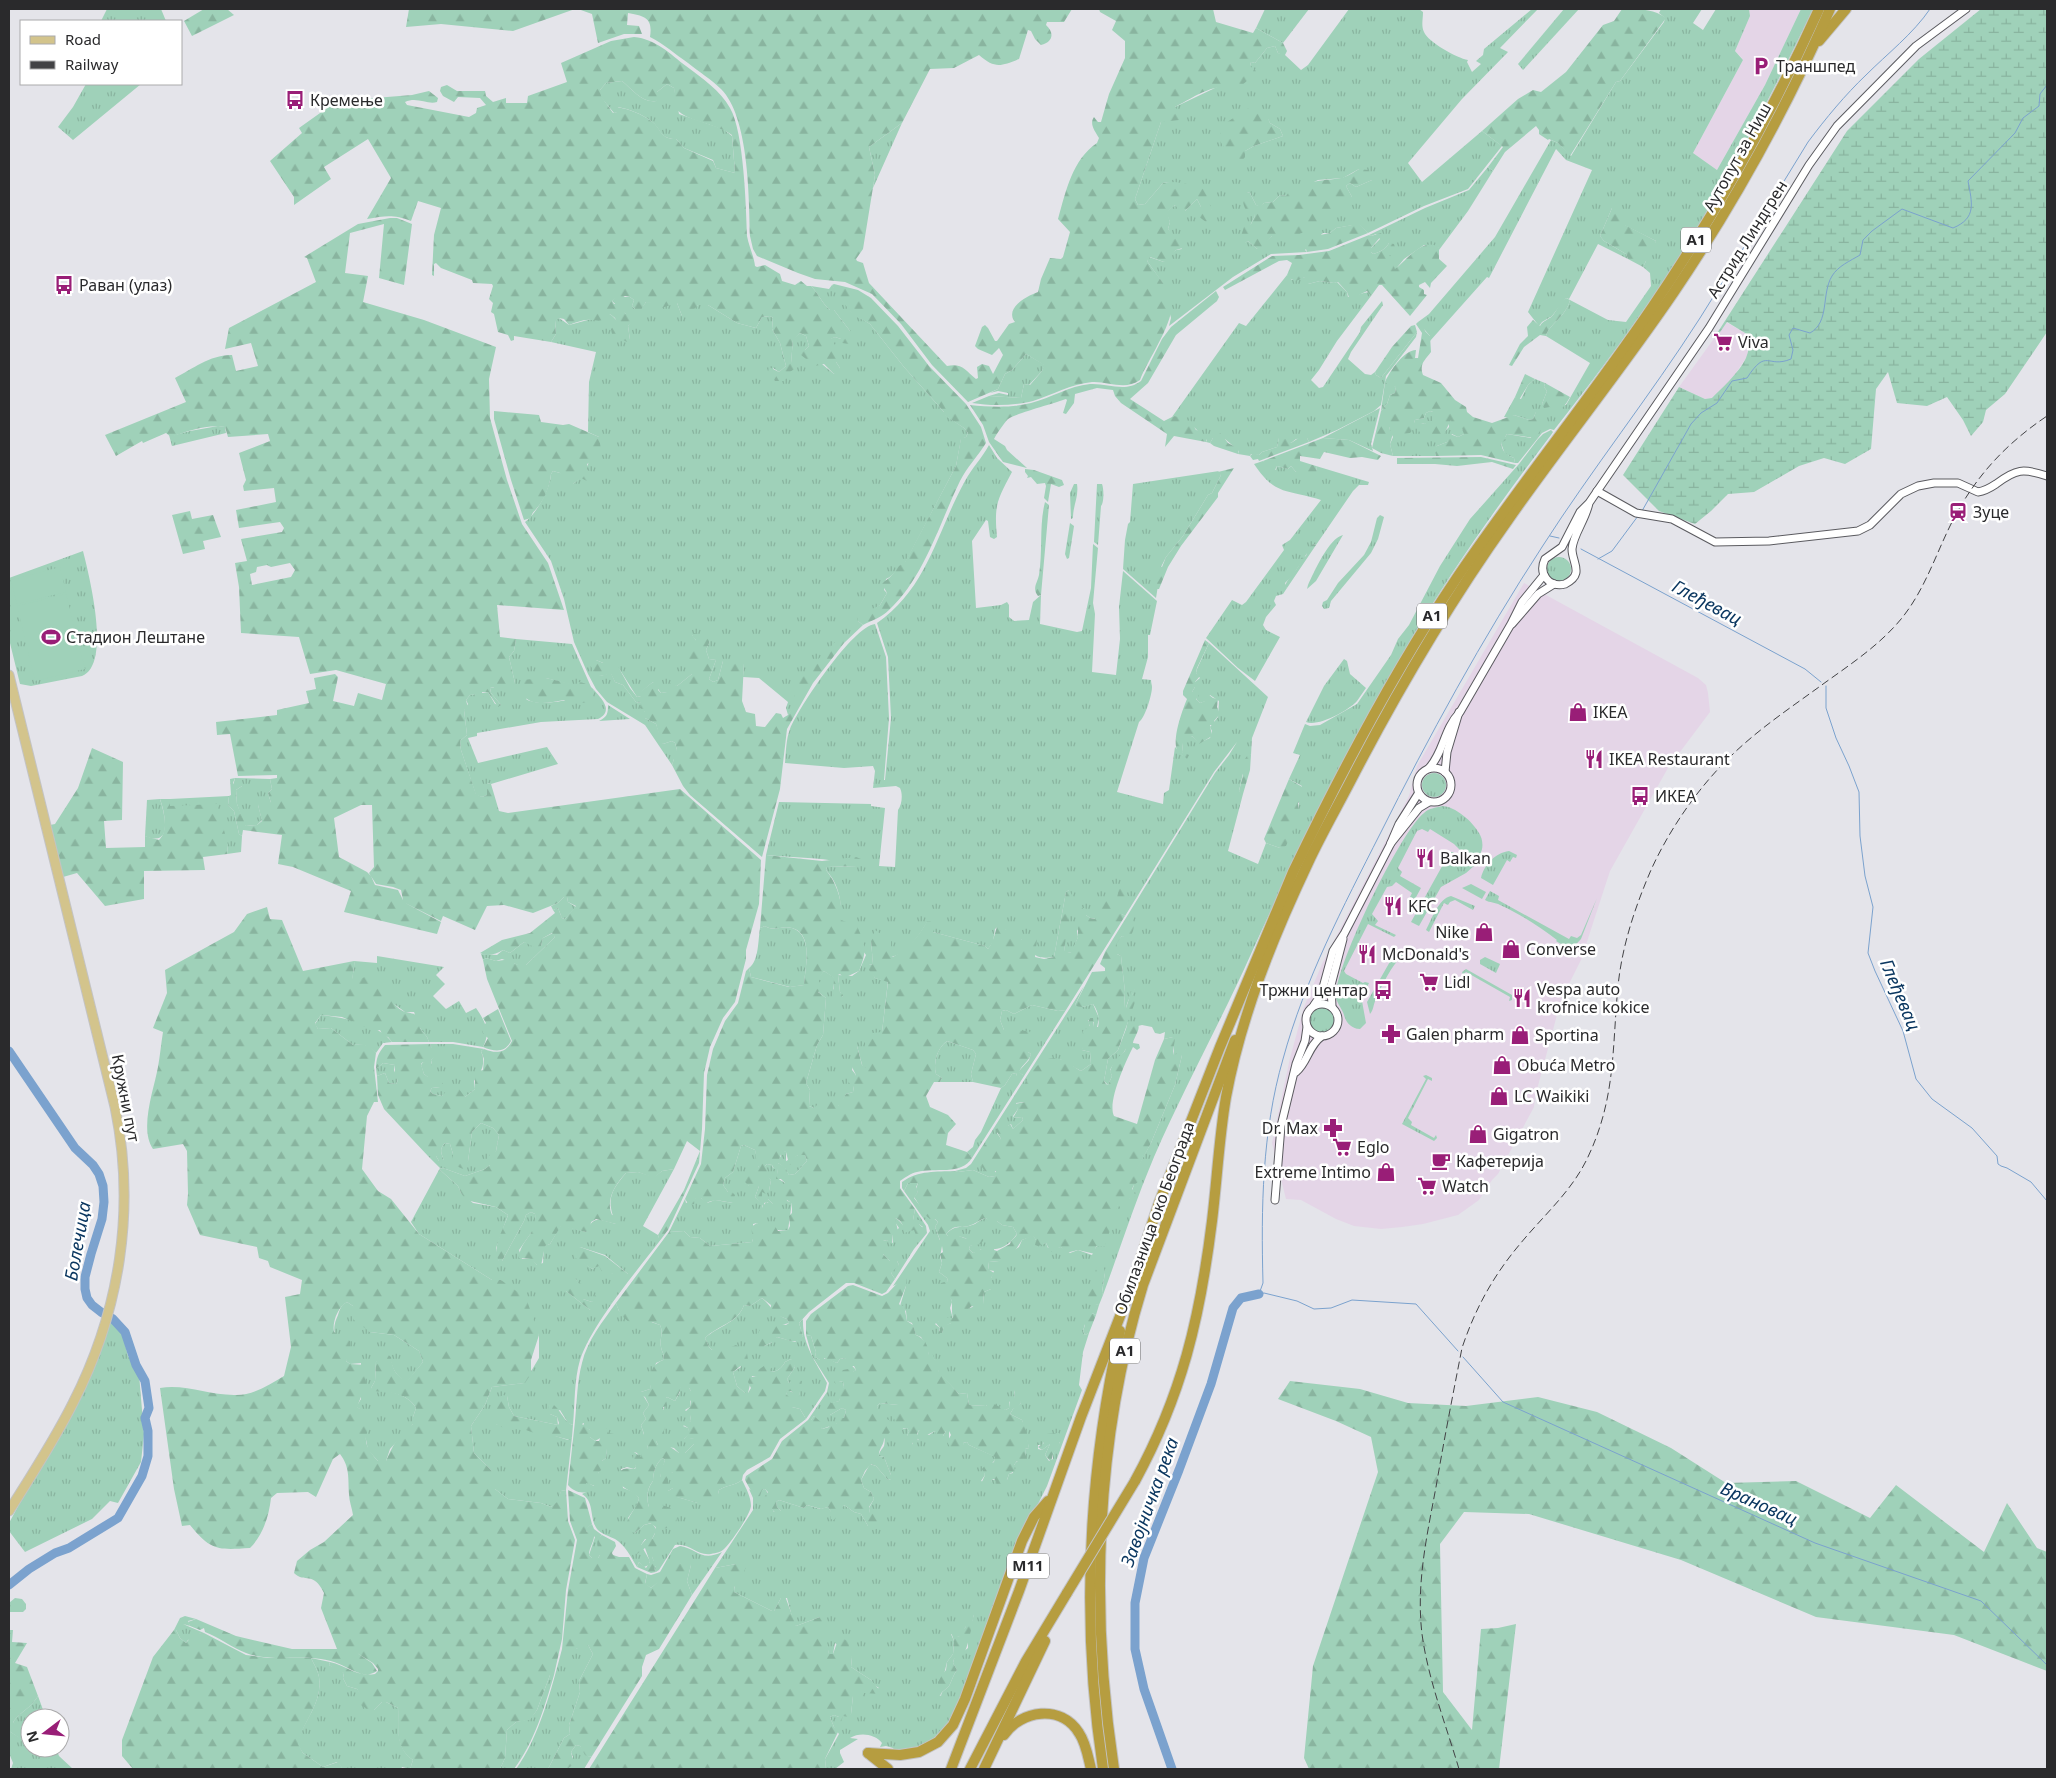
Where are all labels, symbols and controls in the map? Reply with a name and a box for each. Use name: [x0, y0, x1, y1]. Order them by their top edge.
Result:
legend: [20, 20, 182, 85]
text: Road: [65, 29, 101, 49]
text: Railway: [65, 54, 119, 74]
parking icon: Траншпед: [1750, 55, 1772, 77]
place label: Траншпед: [1776, 55, 1856, 77]
bus stop icon: Кремење: [284, 89, 306, 111]
place label: Кремење: [310, 89, 383, 111]
street label: Аутопут за Ниш: [1698, 99, 1776, 215]
street label: Астрид Линдгрен: [1702, 176, 1792, 302]
road number: A1: [1681, 228, 1711, 252]
bus stop icon: Раван (улаз): [53, 274, 75, 296]
place label: Раван (улаз): [79, 274, 172, 296]
supermarket icon: Viva: [1712, 331, 1734, 353]
place label: Viva: [1738, 331, 1769, 353]
station icon: Зуце: [1947, 501, 1969, 523]
place label: Зуце: [1973, 501, 2009, 523]
water label: Глеђевац: [1669, 574, 1746, 630]
road number: A1: [1417, 604, 1447, 628]
sports icon: Стадион Лештане: [40, 626, 62, 648]
place label: Стадион Лештане: [66, 626, 205, 648]
shop icon: IKEA: [1567, 701, 1589, 723]
place label: IKEA: [1593, 701, 1628, 723]
restaurant icon: IKEA Restaurant: [1583, 748, 1605, 770]
place label: IKEA Restaurant: [1609, 748, 1730, 770]
bus stop icon: ИКЕА: [1629, 785, 1651, 807]
place label: ИКЕА: [1655, 785, 1697, 807]
restaurant icon: Balkan: [1414, 847, 1436, 869]
place label: Balkan: [1440, 847, 1491, 869]
restaurant icon: KFC: [1382, 895, 1404, 917]
place label: KFC: [1408, 895, 1436, 917]
place label: Nike: [1435, 921, 1469, 943]
shop icon: Nike: [1473, 921, 1495, 943]
shop icon: Converse: [1500, 938, 1522, 960]
place label: Converse: [1526, 938, 1596, 960]
restaurant icon: McDonald's: [1356, 943, 1378, 965]
place label: McDonald's: [1382, 943, 1469, 965]
water label: Глеђевац: [1875, 955, 1927, 1034]
supermarket icon: Lidl: [1418, 971, 1440, 993]
place label: Lidl: [1444, 971, 1470, 993]
place label: Vespa auto krofnice kokice: [1537, 978, 1650, 1018]
place label: Тржни центар: [1260, 979, 1368, 1001]
bus stop icon: Тржни центар: [1372, 979, 1394, 1001]
restaurant icon: Vespa auto krofnice kokice: [1511, 987, 1533, 1009]
pharmacy icon: Galen pharm: [1380, 1023, 1402, 1045]
place label: Galen pharm: [1406, 1023, 1504, 1045]
shop icon: Sportina: [1509, 1024, 1531, 1046]
place label: Sportina: [1535, 1024, 1599, 1046]
street label: Кружни пут: [107, 1052, 145, 1144]
shop icon: Obuća Metro: [1491, 1054, 1513, 1076]
place label: Obuća Metro: [1517, 1054, 1615, 1076]
shop icon: LC Waikiki: [1488, 1085, 1510, 1107]
place label: LC Waikiki: [1514, 1085, 1589, 1107]
place label: Dr. Max: [1262, 1117, 1319, 1139]
pharmacy icon: Dr. Max: [1322, 1117, 1344, 1139]
street label: Обилазница око Београда: [1109, 1118, 1199, 1318]
shop icon: Gigatron: [1467, 1123, 1489, 1145]
place label: Gigatron: [1493, 1123, 1559, 1145]
supermarket icon: Eglo: [1331, 1136, 1353, 1158]
place label: Eglo: [1357, 1136, 1390, 1158]
cafe icon: Кафетерија: [1430, 1150, 1452, 1172]
place label: Кафетерија: [1456, 1150, 1544, 1172]
place label: Extreme Intimo: [1255, 1161, 1371, 1183]
shop icon: Extreme Intimo: [1375, 1161, 1397, 1183]
supermarket icon: Watch: [1416, 1175, 1438, 1197]
place label: Watch: [1442, 1175, 1489, 1197]
water label: Болечица: [58, 1199, 96, 1282]
road number: A1: [1110, 1338, 1140, 1364]
water label: Завојничка река: [1114, 1434, 1184, 1570]
water label: Врановац: [1717, 1476, 1802, 1531]
road number: M11: [1007, 1554, 1049, 1578]
north arrow: [20, 1708, 70, 1758]
text: N: [21, 1729, 43, 1745]

